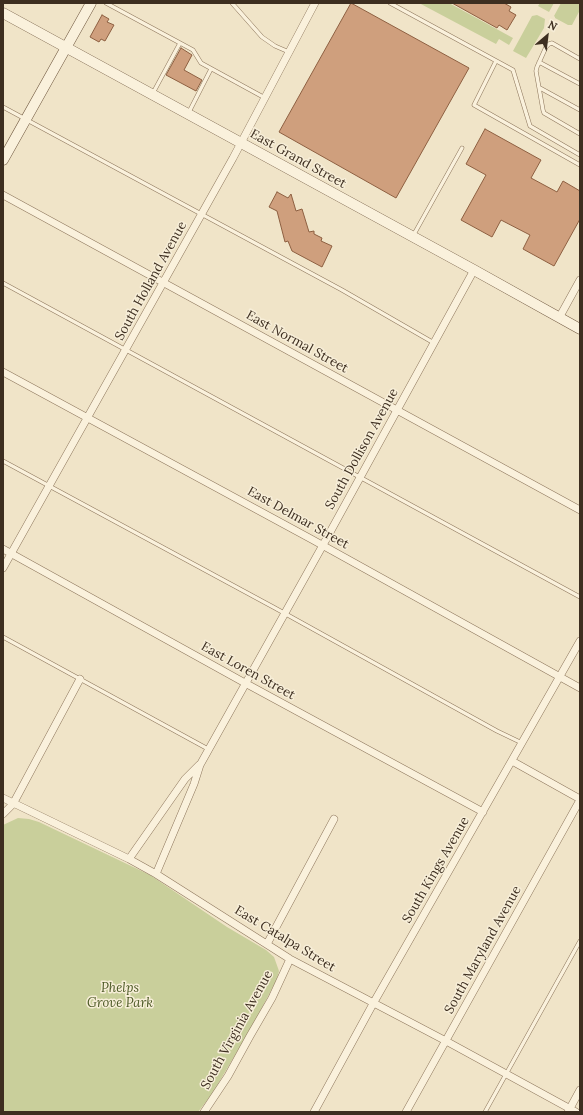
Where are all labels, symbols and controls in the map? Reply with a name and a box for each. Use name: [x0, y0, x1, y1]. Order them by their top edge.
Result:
north arrow: [527, 16, 567, 56]
text: N: [546, 17, 560, 34]
street label: East Grand Street: [247, 126, 349, 192]
street label: South Holland Avenue: [112, 219, 190, 343]
street label: East Normal Street: [243, 307, 351, 377]
street label: South Dollison Avenue: [322, 386, 402, 512]
street label: East Delmar Street: [244, 484, 352, 552]
street label: East Loren Street: [198, 639, 298, 703]
street label: South Kings Avenue: [399, 814, 473, 926]
street label: South Maryland Avenue: [441, 883, 525, 1017]
street label: East Catalpa Street: [232, 903, 338, 975]
street label: South Virginia Avenue: [198, 968, 276, 1092]
park label: Phelps Grove Park: [87, 980, 153, 1011]

